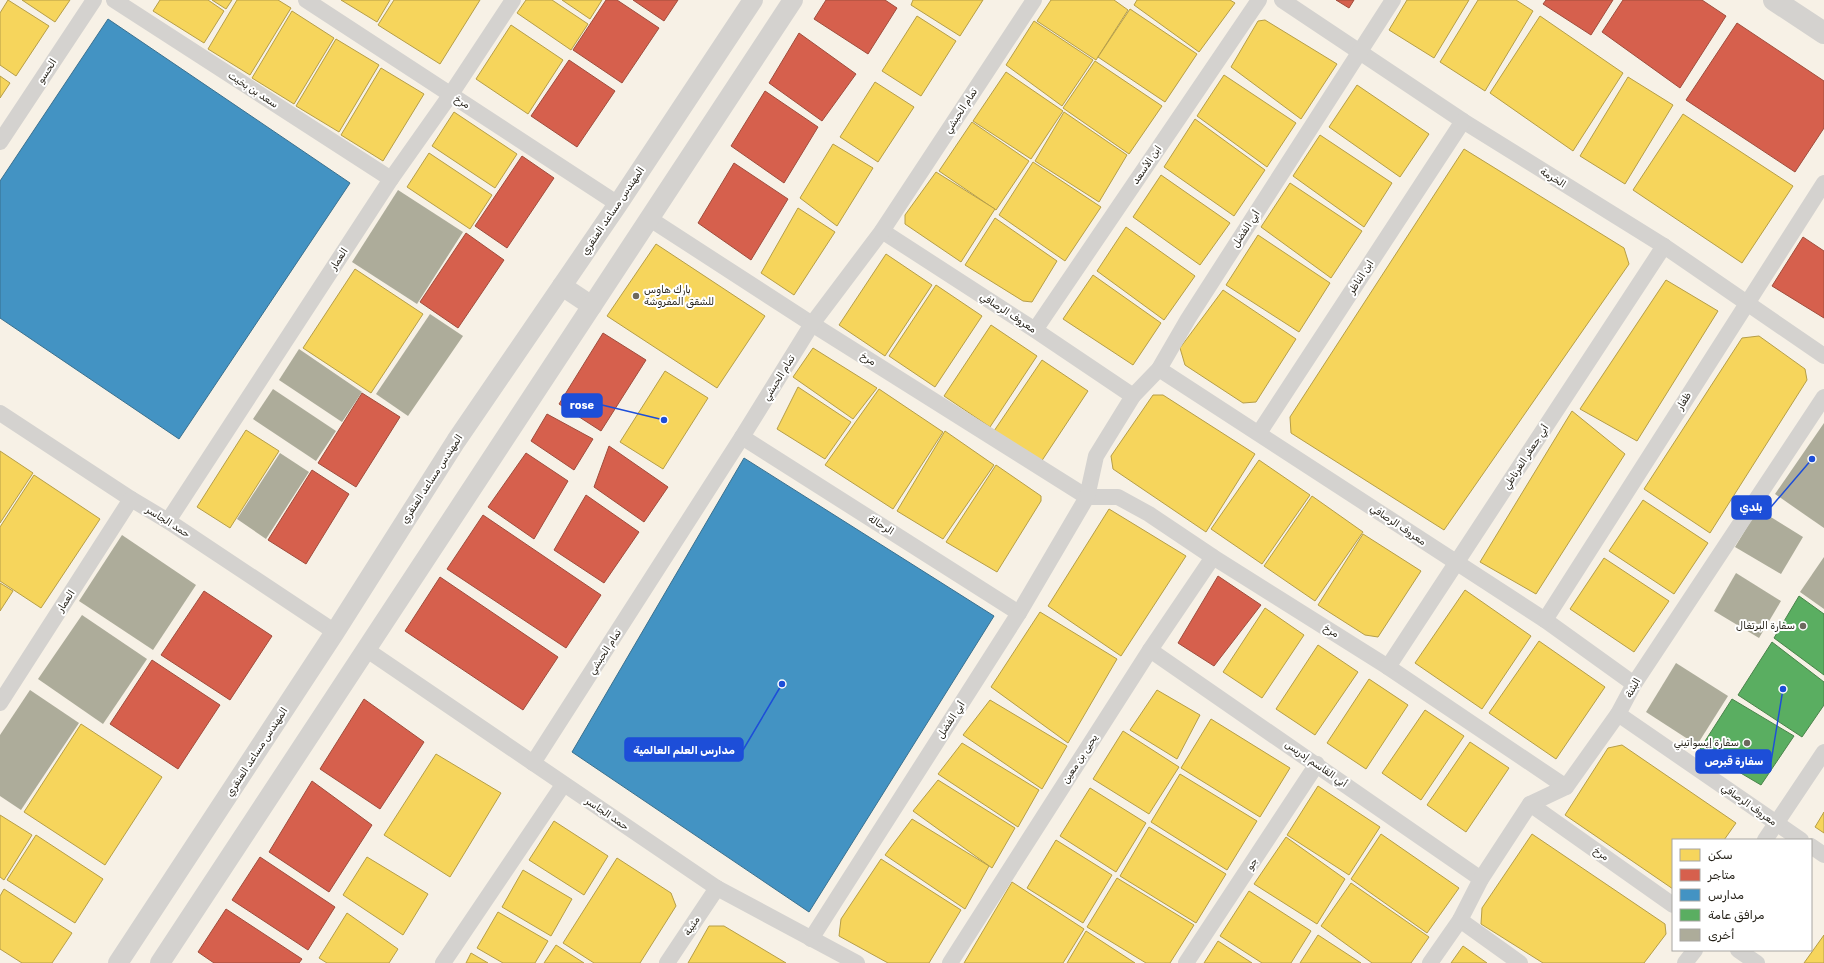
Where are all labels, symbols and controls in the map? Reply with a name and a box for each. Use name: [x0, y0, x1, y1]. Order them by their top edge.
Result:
street label: الحسو: [35, 56, 59, 86]
street label: سعد بن بخيت: [226, 69, 280, 111]
street label: تمام الحبشي: [942, 86, 982, 137]
street label: مرخ: [451, 93, 472, 112]
street label: ابن الأسعد: [1130, 143, 1164, 187]
street label: المهندس مساعد العنقري: [579, 165, 648, 258]
street label: الخرمة: [1538, 165, 1568, 191]
street label: أبي الفضل: [1229, 208, 1264, 251]
street label: العمار: [327, 246, 351, 273]
street label: ابن الناظر: [1345, 258, 1376, 297]
place label: بارك هاوس للشقق المفروشة: [644, 284, 714, 308]
street label: معروف الرصافي: [976, 290, 1039, 338]
marker: بارك هاوس للشقق المفروشة: [631, 291, 641, 301]
street label: مرخ: [857, 350, 878, 369]
street label: تمام الحبشي: [760, 353, 800, 404]
street label: ظفار: [1673, 390, 1694, 413]
callout: rose: [562, 394, 602, 417]
text: rose: [570, 399, 595, 412]
street label: أبي جعفر الغرناطي: [1501, 422, 1553, 493]
street label: المهندس مساعد العنقري: [399, 432, 466, 526]
callout: بلدي: [1732, 496, 1771, 519]
text: بلدي: [1740, 501, 1762, 515]
street label: معروف الرصافي: [1367, 502, 1429, 550]
street label: حمد الجاسر: [143, 503, 192, 540]
street label: الرحالة: [866, 512, 896, 538]
street label: العمار: [54, 588, 78, 615]
place label: سفارة البرتغال: [1736, 620, 1795, 632]
marker: سفارة البرتغال: [1798, 621, 1808, 631]
street label: مرخ: [1320, 622, 1341, 641]
street label: تمام الحبشي: [586, 627, 626, 678]
street label: البثنة: [1623, 676, 1643, 700]
street label: أبي الفضل: [934, 699, 969, 742]
street label: المهندس مساعد العنقري: [224, 705, 291, 799]
street label: يحيى بن معين: [1060, 732, 1100, 786]
place label: سفارة إيسواتيني: [1674, 737, 1739, 751]
callout: مدارس العلم العالمية: [625, 738, 743, 761]
street label: أبي القاسم إدريس: [1281, 738, 1350, 792]
marker: سفارة إيسواتيني: [1742, 738, 1752, 748]
text: مدارس العلم العالمية: [633, 744, 735, 758]
callout: سفارة قبرص: [1696, 750, 1771, 773]
text: سفارة قبرص: [1705, 755, 1763, 768]
street label: معروف الرصافي: [1718, 782, 1779, 830]
street label: حمد الجاسر: [582, 795, 631, 833]
legend: [1672, 839, 1812, 951]
street label: مرخ: [1590, 844, 1611, 865]
text: سكن: [1708, 848, 1733, 862]
street label: جو: [1244, 856, 1260, 872]
text: متاجر: [1707, 868, 1736, 883]
text: مدارس: [1708, 888, 1744, 903]
text: مرافق عامة: [1708, 908, 1765, 923]
street label: مثيبة: [681, 914, 703, 938]
text: أخرى: [1708, 928, 1734, 943]

